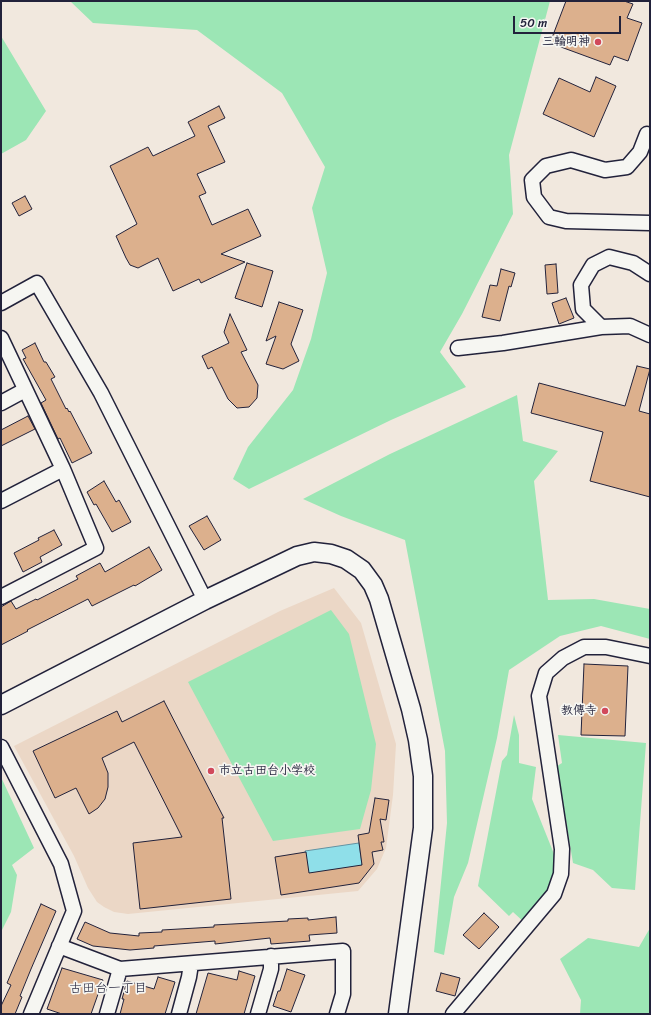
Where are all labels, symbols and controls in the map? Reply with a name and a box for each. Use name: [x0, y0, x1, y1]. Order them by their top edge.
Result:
scale bar: [515, 8, 623, 34]
text: 50 m: [520, 12, 547, 34]
place label: 三輪明神: [542, 35, 590, 49]
marker: 三輪明神: [593, 37, 603, 47]
place label: 教傳寺: [561, 704, 597, 718]
marker: 教傳寺: [600, 706, 610, 716]
place label: 市立古田台小学校: [219, 764, 315, 778]
marker: 市立古田台小学校: [206, 766, 216, 776]
district label: 古田台一丁目: [69, 981, 147, 997]

